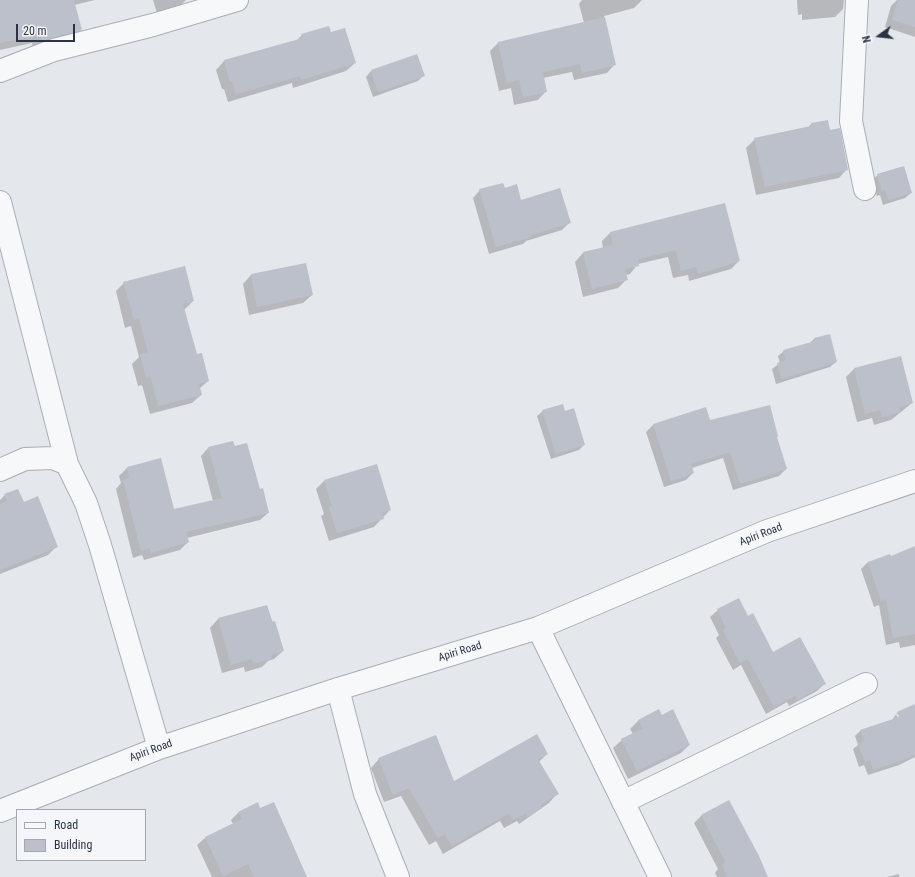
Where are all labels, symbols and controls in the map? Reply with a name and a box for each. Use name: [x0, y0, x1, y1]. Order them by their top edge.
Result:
scale bar: [18, 16, 77, 42]
north arrow: [859, 16, 899, 56]
text: 20 m: [23, 24, 47, 38]
text: N: [860, 34, 874, 44]
street label: Apiri Road: [738, 521, 784, 549]
street label: Apiri Road: [437, 639, 483, 665]
street label: Apiri Road: [128, 737, 174, 765]
legend: [16, 809, 146, 861]
text: Road: [54, 818, 78, 832]
text: Building: [54, 838, 92, 852]

